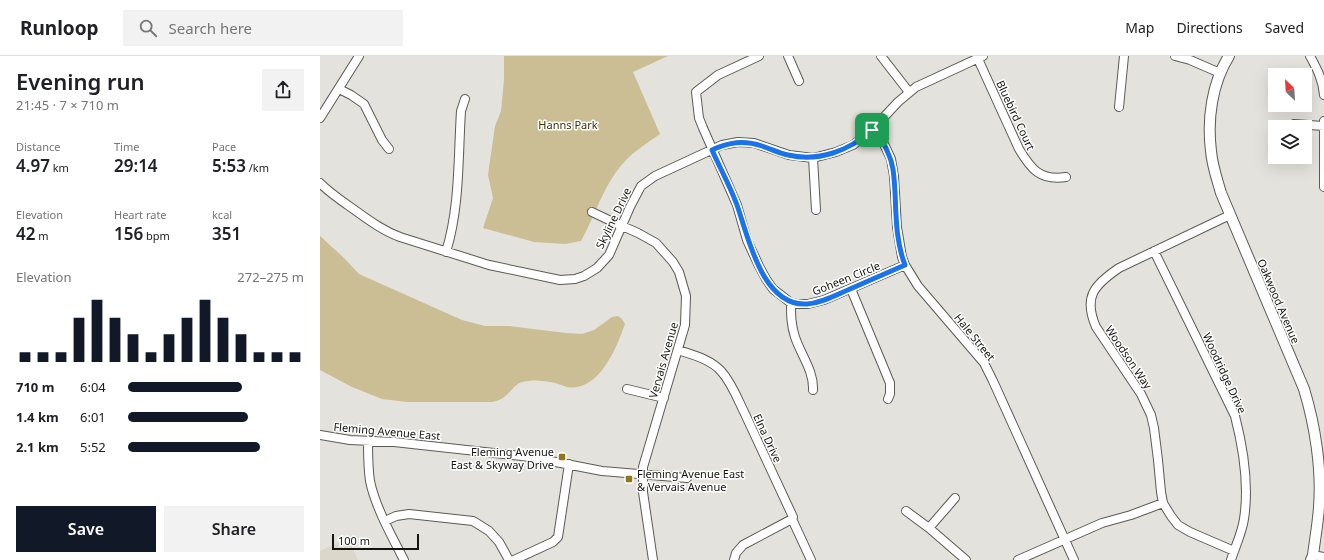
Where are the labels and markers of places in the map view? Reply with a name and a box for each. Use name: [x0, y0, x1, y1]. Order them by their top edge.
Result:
pin: [855, 113, 889, 147]
place label: Fleming Avenue East & Skyway Drive: [451, 444, 554, 472]
marker: Fleming Avenue East & Skyway Drive: [557, 452, 567, 462]
place label: Fleming Avenue East & Vervais Avenue: [637, 466, 744, 494]
marker: Fleming Avenue East & Vervais Avenue: [624, 474, 634, 484]

